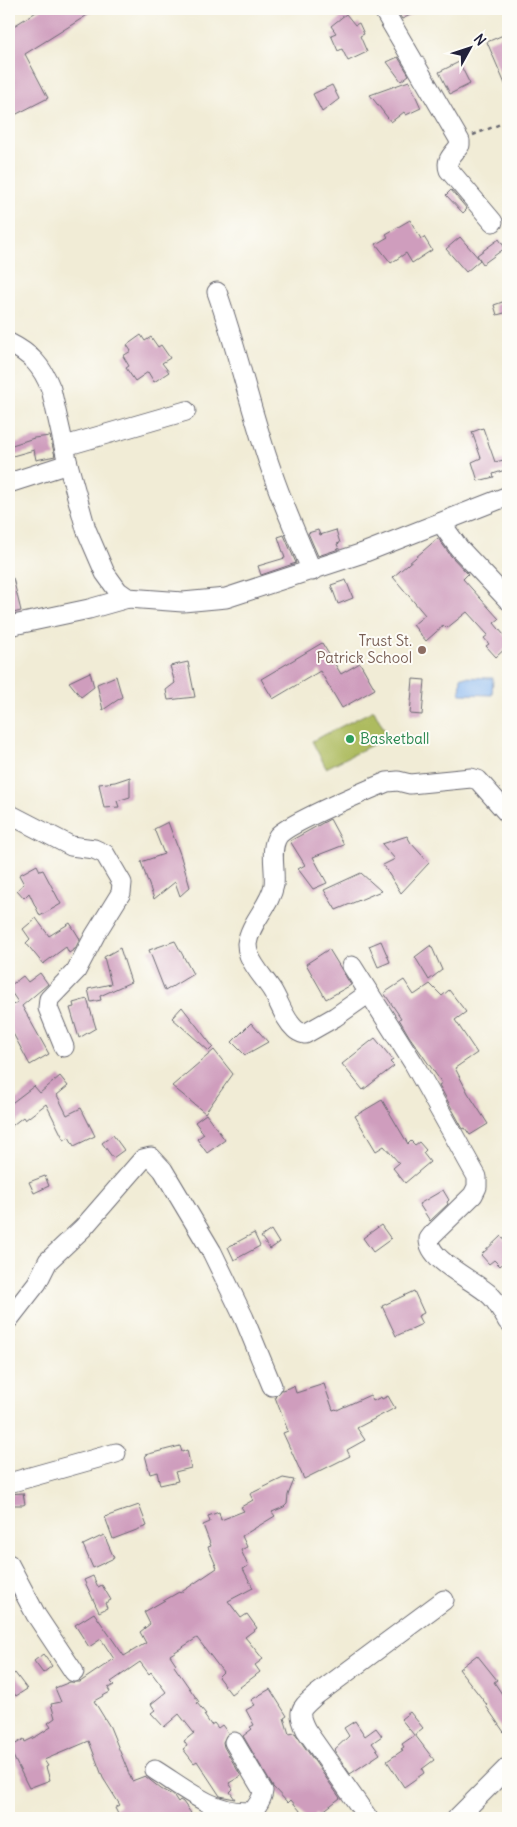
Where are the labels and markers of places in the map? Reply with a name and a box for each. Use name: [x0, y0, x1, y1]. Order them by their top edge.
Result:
place label: Trust St. Patrick School: [317, 631, 412, 667]
marker: Trust St. Patrick School: [416, 644, 428, 656]
place label: Basketball: [360, 729, 429, 748]
marker: Basketball: [344, 733, 356, 745]

